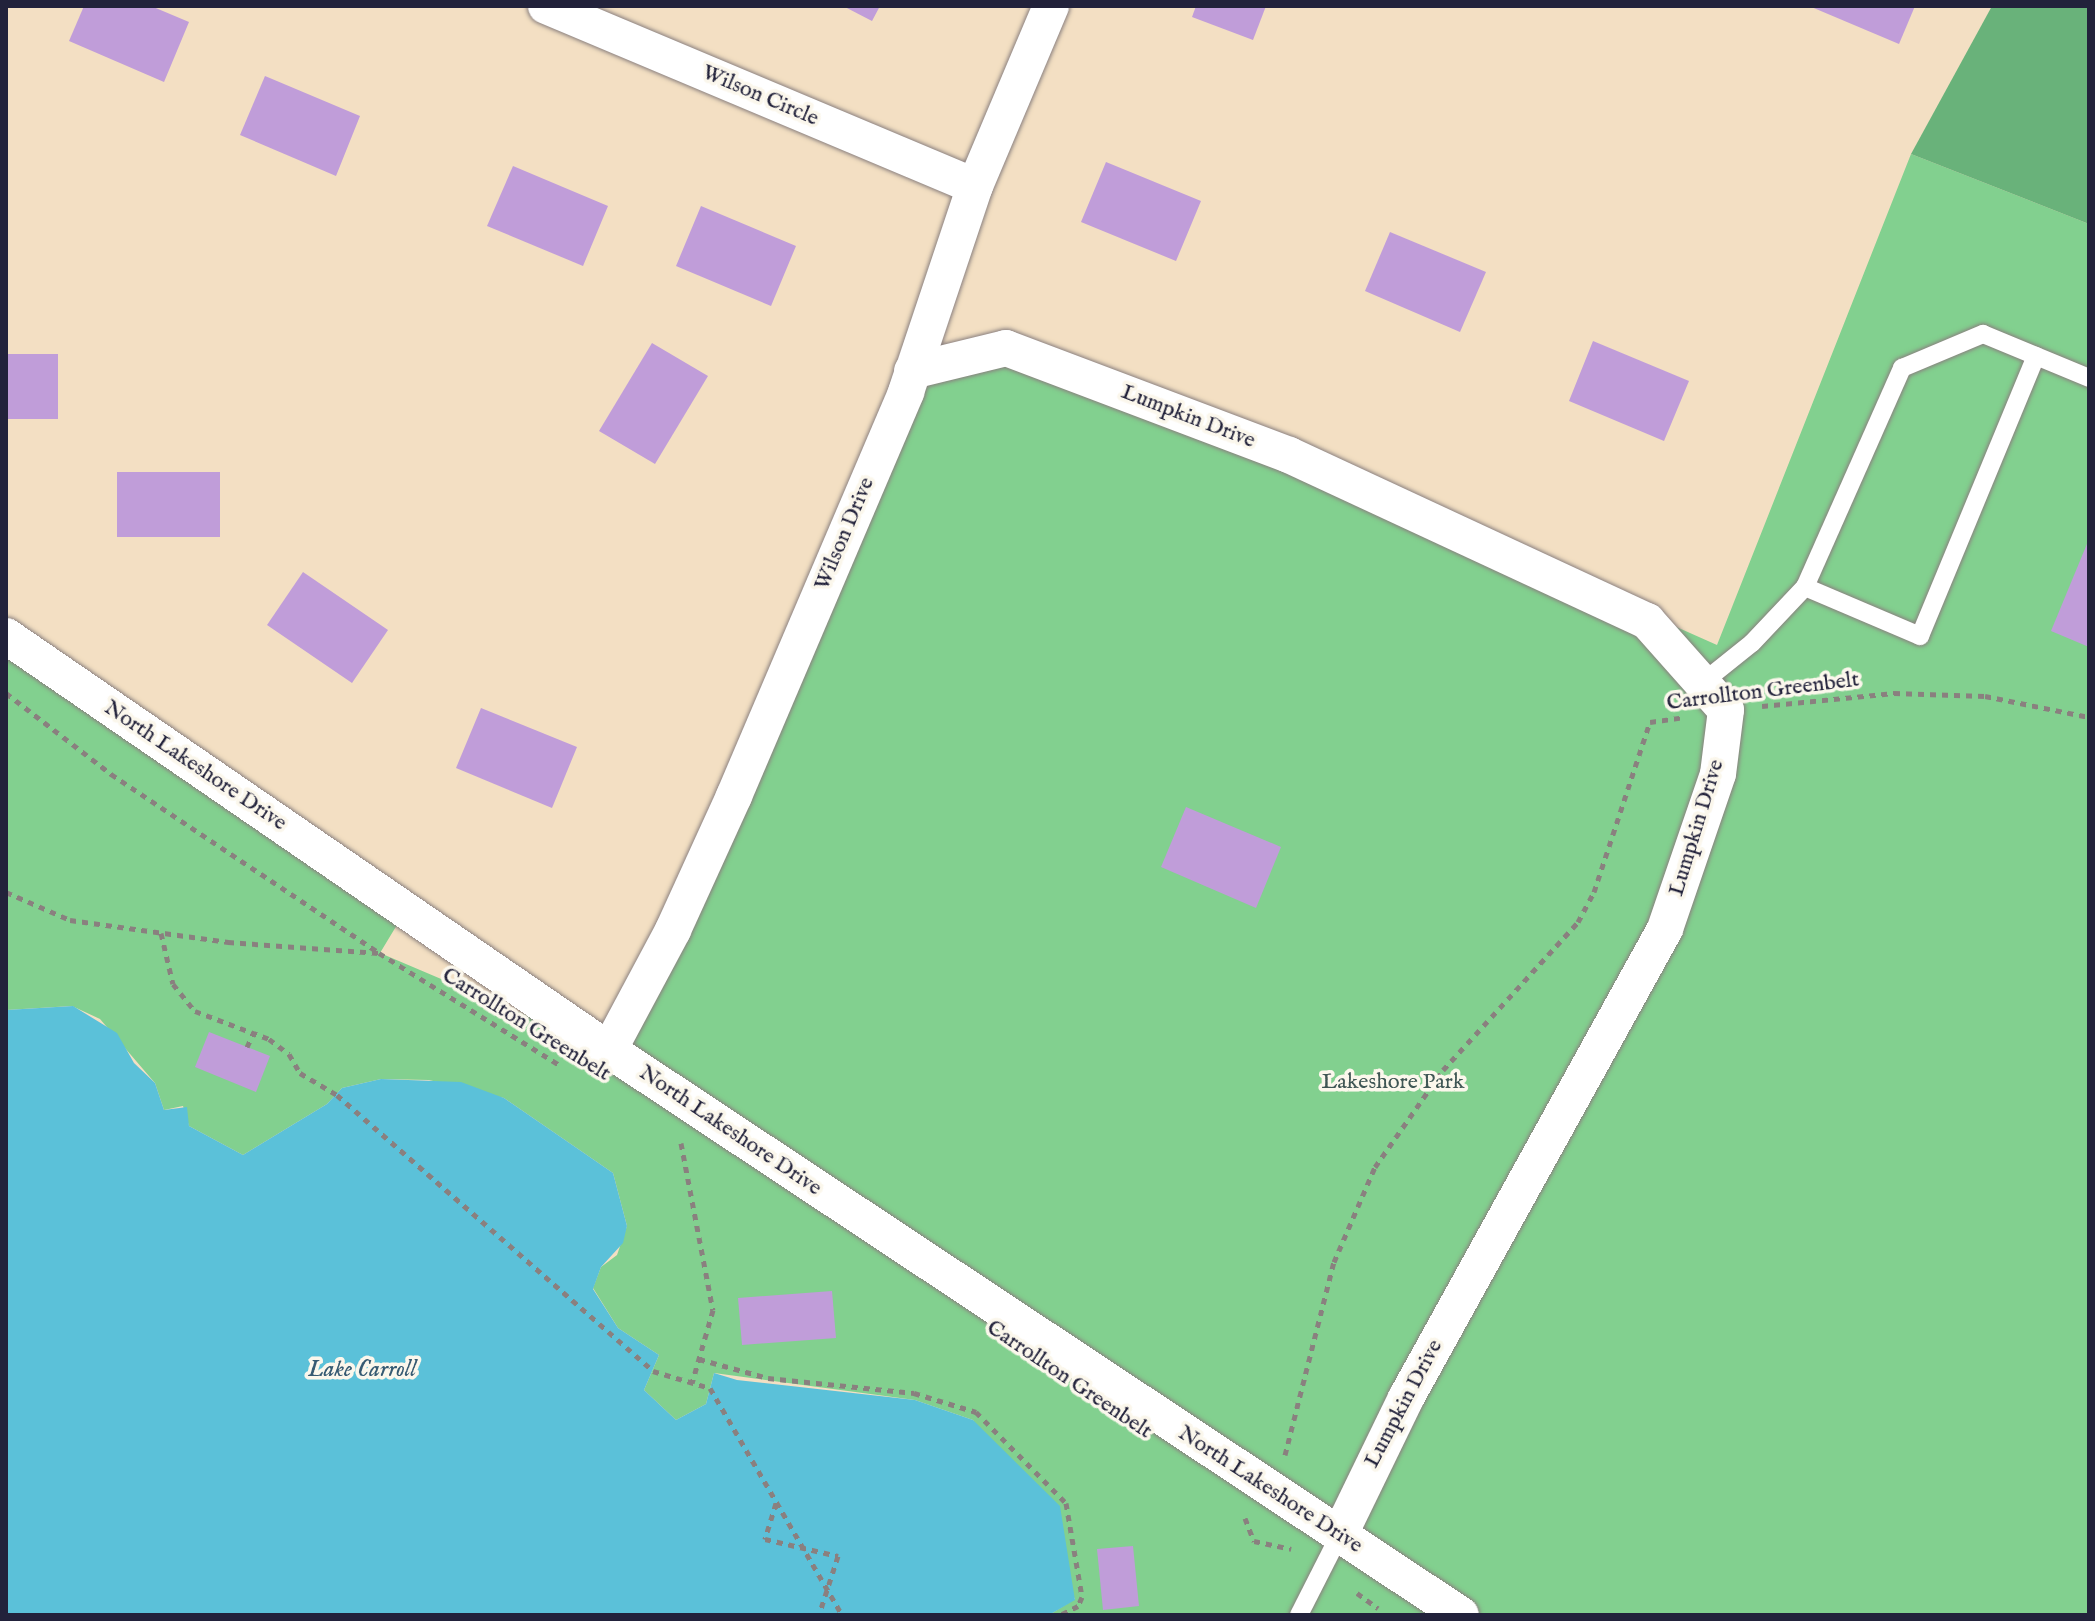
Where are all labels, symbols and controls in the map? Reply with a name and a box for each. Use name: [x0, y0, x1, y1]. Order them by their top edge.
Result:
street label: Wilson Circle: [698, 60, 822, 132]
street label: Lumpkin Drive: [1117, 379, 1259, 455]
street label: Wilson Drive: [809, 474, 881, 594]
street label: Carrollton Greenbelt: [1665, 667, 1861, 717]
street label: North Lakeshore Drive: [99, 695, 291, 837]
street label: Lumpkin Drive: [1664, 757, 1730, 899]
street label: Carrollton Greenbelt: [437, 962, 615, 1088]
street label: North Lakeshore Drive: [634, 1060, 826, 1202]
park label: Lakeshore Park: [1322, 1070, 1464, 1096]
street label: Carrollton Greenbelt: [981, 1315, 1157, 1445]
street label: Lumpkin Drive: [1359, 1335, 1449, 1473]
water label: Lake Carroll: [308, 1356, 416, 1384]
street label: North Lakeshore Drive: [1173, 1420, 1367, 1560]

